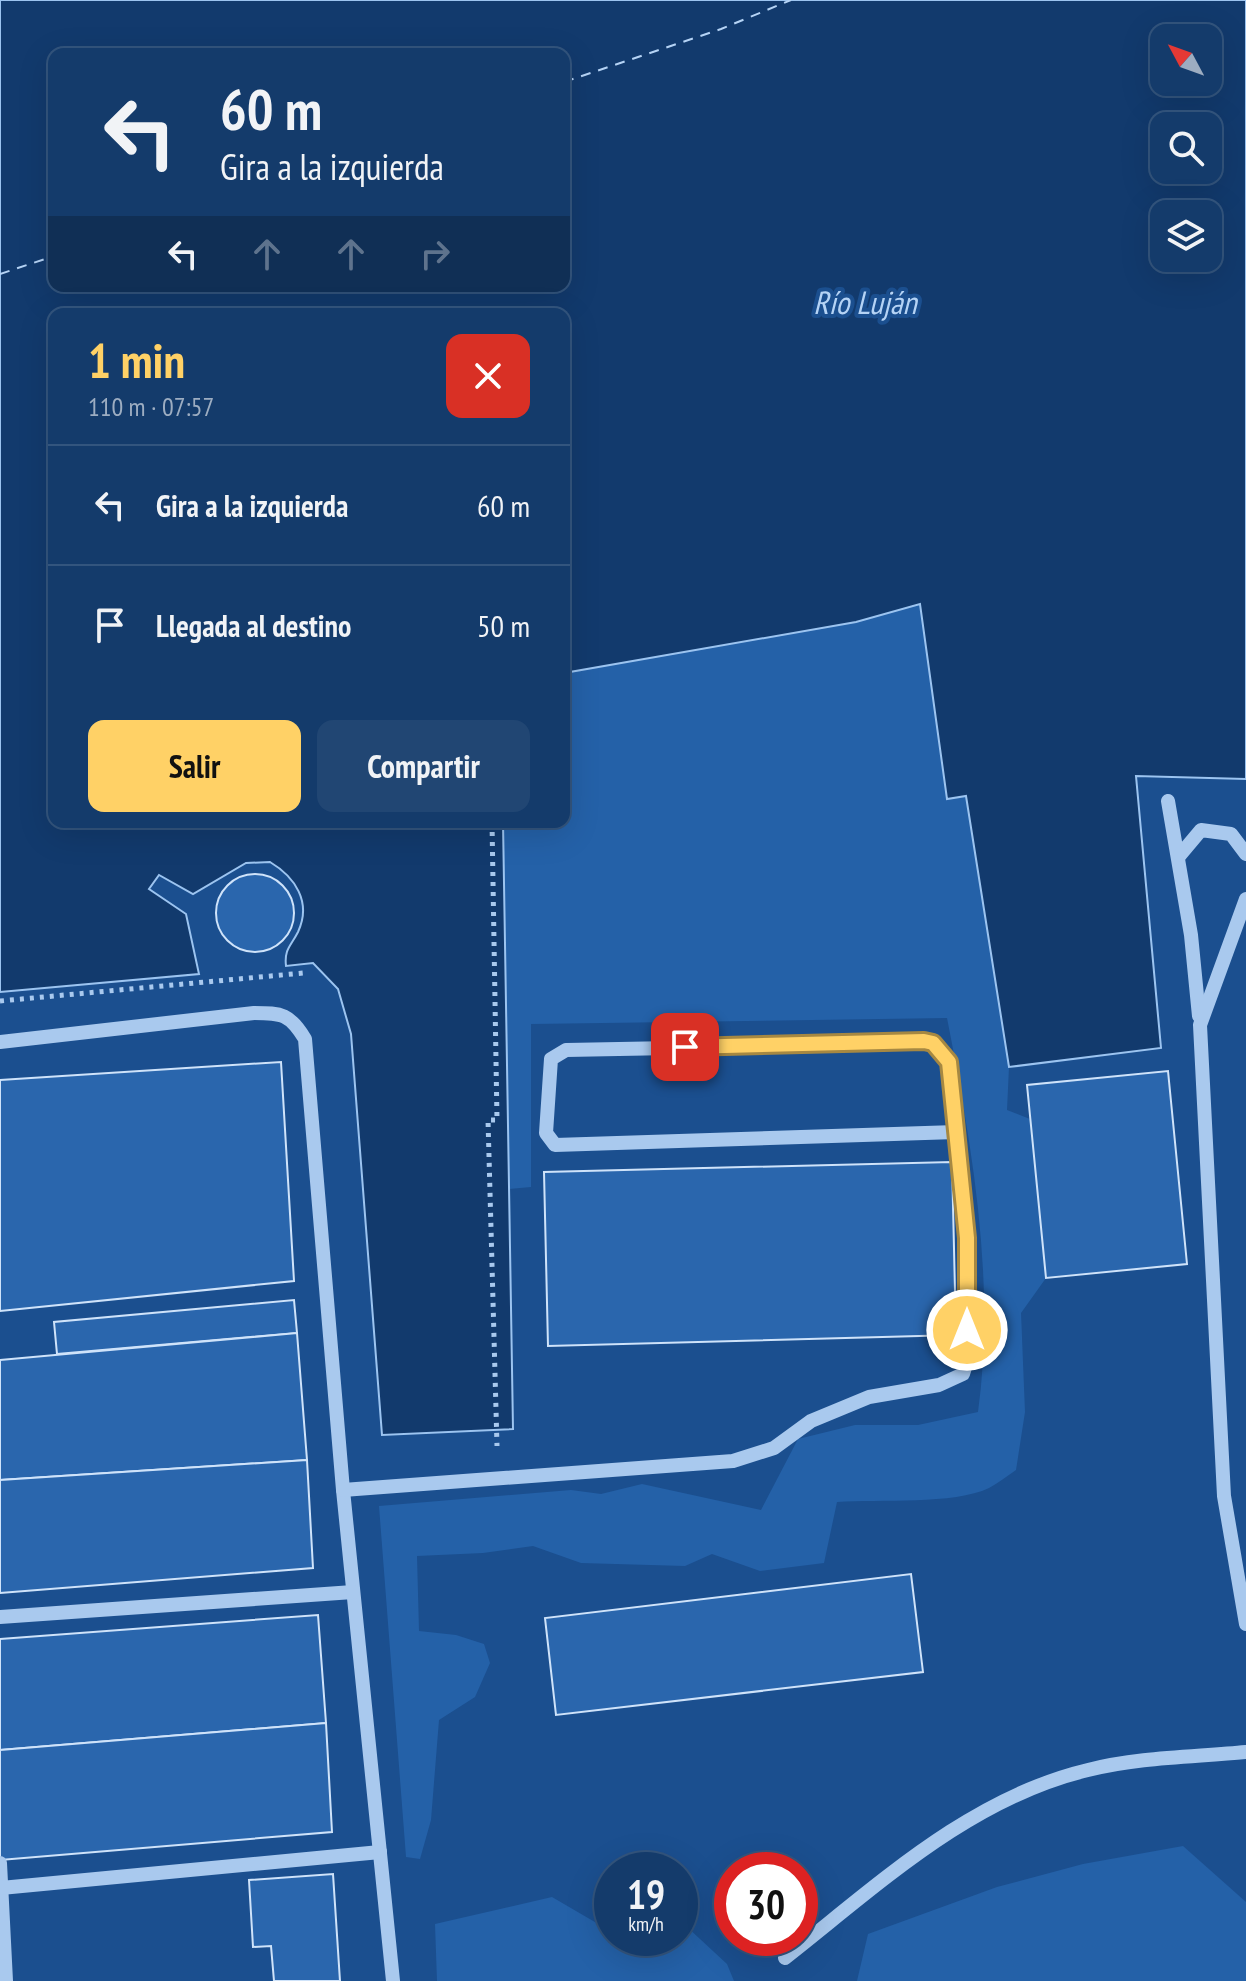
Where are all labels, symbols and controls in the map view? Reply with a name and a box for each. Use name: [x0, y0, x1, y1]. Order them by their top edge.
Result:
north arrow: [1150, 24, 1222, 96]
map controls: [1150, 24, 1222, 272]
text: 60 m: [220, 73, 322, 145]
icon: left: [88, 80, 192, 184]
button: search: [1150, 112, 1222, 184]
text: Gira a la izquierda: [220, 143, 444, 190]
button: layers: [1150, 200, 1222, 272]
icon: left: [161, 232, 205, 276]
icon: ahead: [245, 232, 289, 276]
icon: ahead: [329, 232, 373, 276]
icon: right: [413, 232, 457, 276]
water label: Río Luján: [813, 281, 919, 323]
text: 1 min: [88, 329, 185, 391]
button: close: [446, 334, 530, 418]
text: 110 m · 07:57: [88, 390, 214, 423]
icon: left: [88, 483, 132, 527]
text: Gira a la izquierda: [156, 486, 348, 525]
text: 60 m: [477, 486, 530, 525]
icon: arrive: [88, 603, 132, 647]
text: Llegada al destino: [156, 606, 351, 645]
text: 50 m: [477, 606, 530, 645]
button: Salir: [88, 720, 301, 812]
button: Compartir: [317, 720, 530, 812]
pin: [651, 1013, 719, 1081]
icon: arrive: [663, 1025, 707, 1069]
position arrow: [925, 1288, 1009, 1372]
speed limit sign: 30: [714, 1852, 818, 1956]
text: 19: [627, 1868, 665, 1920]
text: km/h: [628, 1911, 664, 1937]

